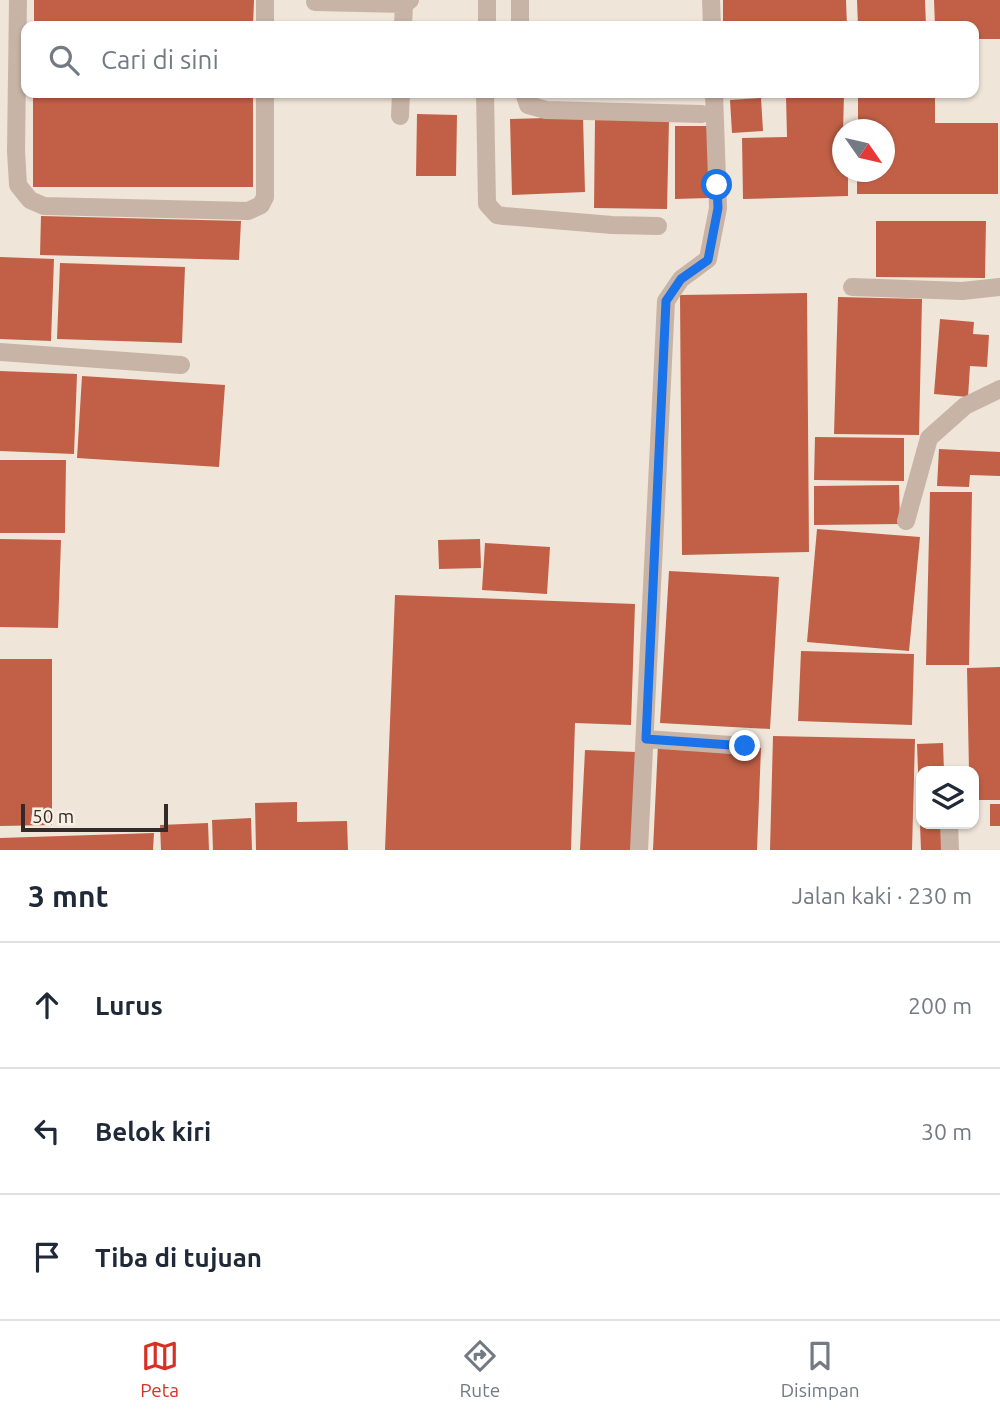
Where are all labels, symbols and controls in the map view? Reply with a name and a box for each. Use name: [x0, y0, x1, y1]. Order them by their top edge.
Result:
search box: [21, 21, 979, 98]
icon: search: [45, 41, 83, 79]
text: Cari di sini: [101, 45, 219, 74]
north arrow: [832, 119, 895, 182]
route start: [701, 169, 732, 200]
route end: [729, 730, 760, 761]
map controls: [916, 766, 979, 829]
button: layers: [916, 766, 979, 829]
scale bar: [21, 801, 168, 833]
text: 50 m: [32, 805, 74, 827]
text: 3 mnt: [28, 879, 108, 913]
text: Jalan kaki · 230 m: [792, 883, 972, 908]
icon: ahead: [28, 986, 66, 1024]
text: Lurus: [95, 991, 163, 1020]
text: 200 m: [908, 993, 972, 1018]
icon: left: [28, 1112, 66, 1150]
text: Belok kiri: [95, 1117, 211, 1146]
text: 30 m: [921, 1119, 972, 1144]
icon: arrive: [28, 1238, 66, 1276]
text: Tiba di tujuan: [95, 1243, 262, 1272]
tab: Peta: [140, 1337, 179, 1401]
tab: Rute: [460, 1337, 500, 1401]
tab: Disimpan: [781, 1337, 860, 1401]

